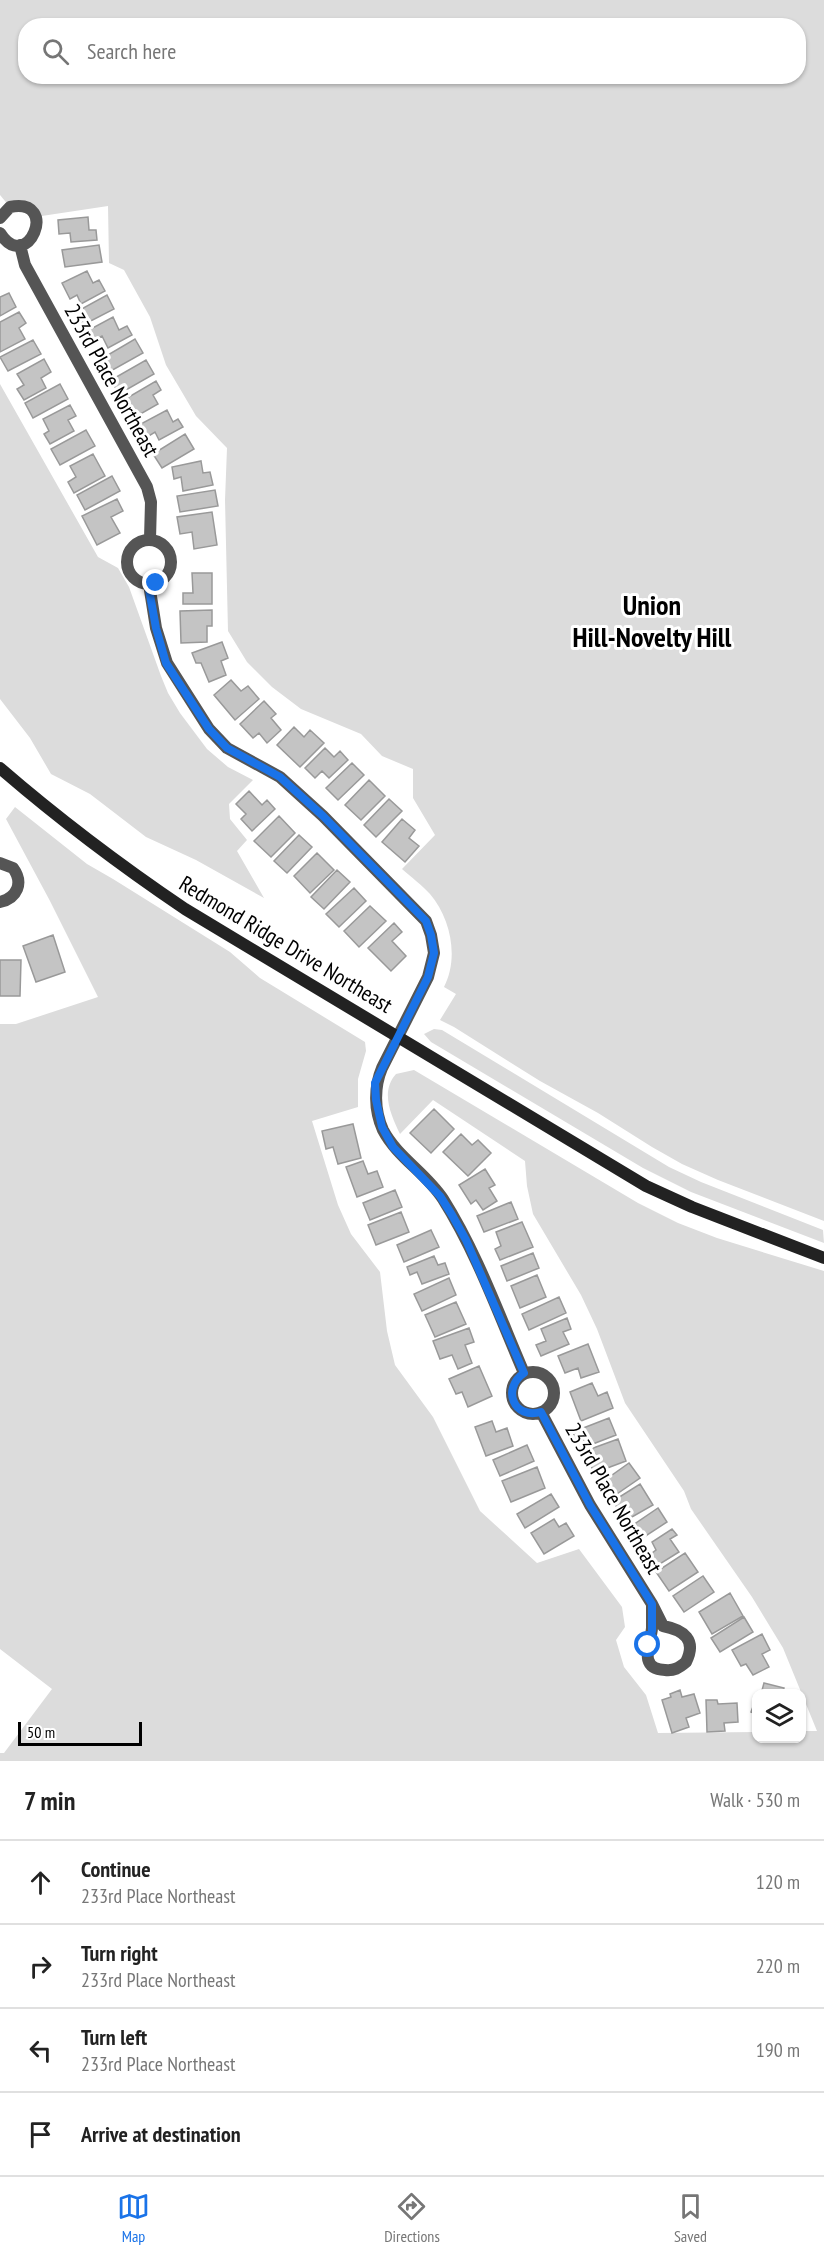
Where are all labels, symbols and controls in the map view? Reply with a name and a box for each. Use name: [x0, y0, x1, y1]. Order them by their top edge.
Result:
search box: [18, 18, 806, 84]
icon: search: [39, 35, 72, 68]
text: Search here: [87, 37, 176, 65]
street label: 233rd Place Northeast: [59, 299, 165, 461]
route end: [142, 569, 168, 595]
district label: Union Hill-Novelty Hill: [573, 586, 732, 655]
street label: Redmond Ridge Drive Northeast: [174, 869, 398, 1019]
street label: 233rd Place Northeast: [559, 1417, 669, 1579]
route start: [634, 1631, 660, 1657]
map controls: [752, 1689, 806, 1743]
button: layers: [752, 1689, 806, 1743]
scale bar: [18, 1719, 142, 1746]
text: 50 m: [27, 1722, 55, 1742]
text: 7 min: [24, 1784, 75, 1817]
text: Walk · 530 m: [710, 1787, 800, 1813]
text: Continue: [81, 1855, 151, 1883]
icon: ahead: [24, 1866, 57, 1899]
text: 120 m: [756, 1869, 800, 1895]
text: 233rd Place Northeast: [81, 1883, 236, 1909]
text: Turn right: [81, 1939, 158, 1967]
icon: right: [24, 1950, 57, 1983]
text: 220 m: [756, 1953, 800, 1979]
text: 233rd Place Northeast: [81, 1967, 236, 1993]
text: Turn left: [81, 2023, 147, 2051]
icon: left: [24, 2034, 57, 2067]
text: 190 m: [756, 2037, 800, 2063]
text: 233rd Place Northeast: [81, 2051, 236, 2077]
icon: arrive: [24, 2118, 57, 2151]
text: Arrive at destination: [81, 2120, 241, 2148]
tab: Map: [117, 2190, 150, 2246]
tab: Directions: [384, 2190, 440, 2246]
tab: Saved: [674, 2190, 707, 2246]

